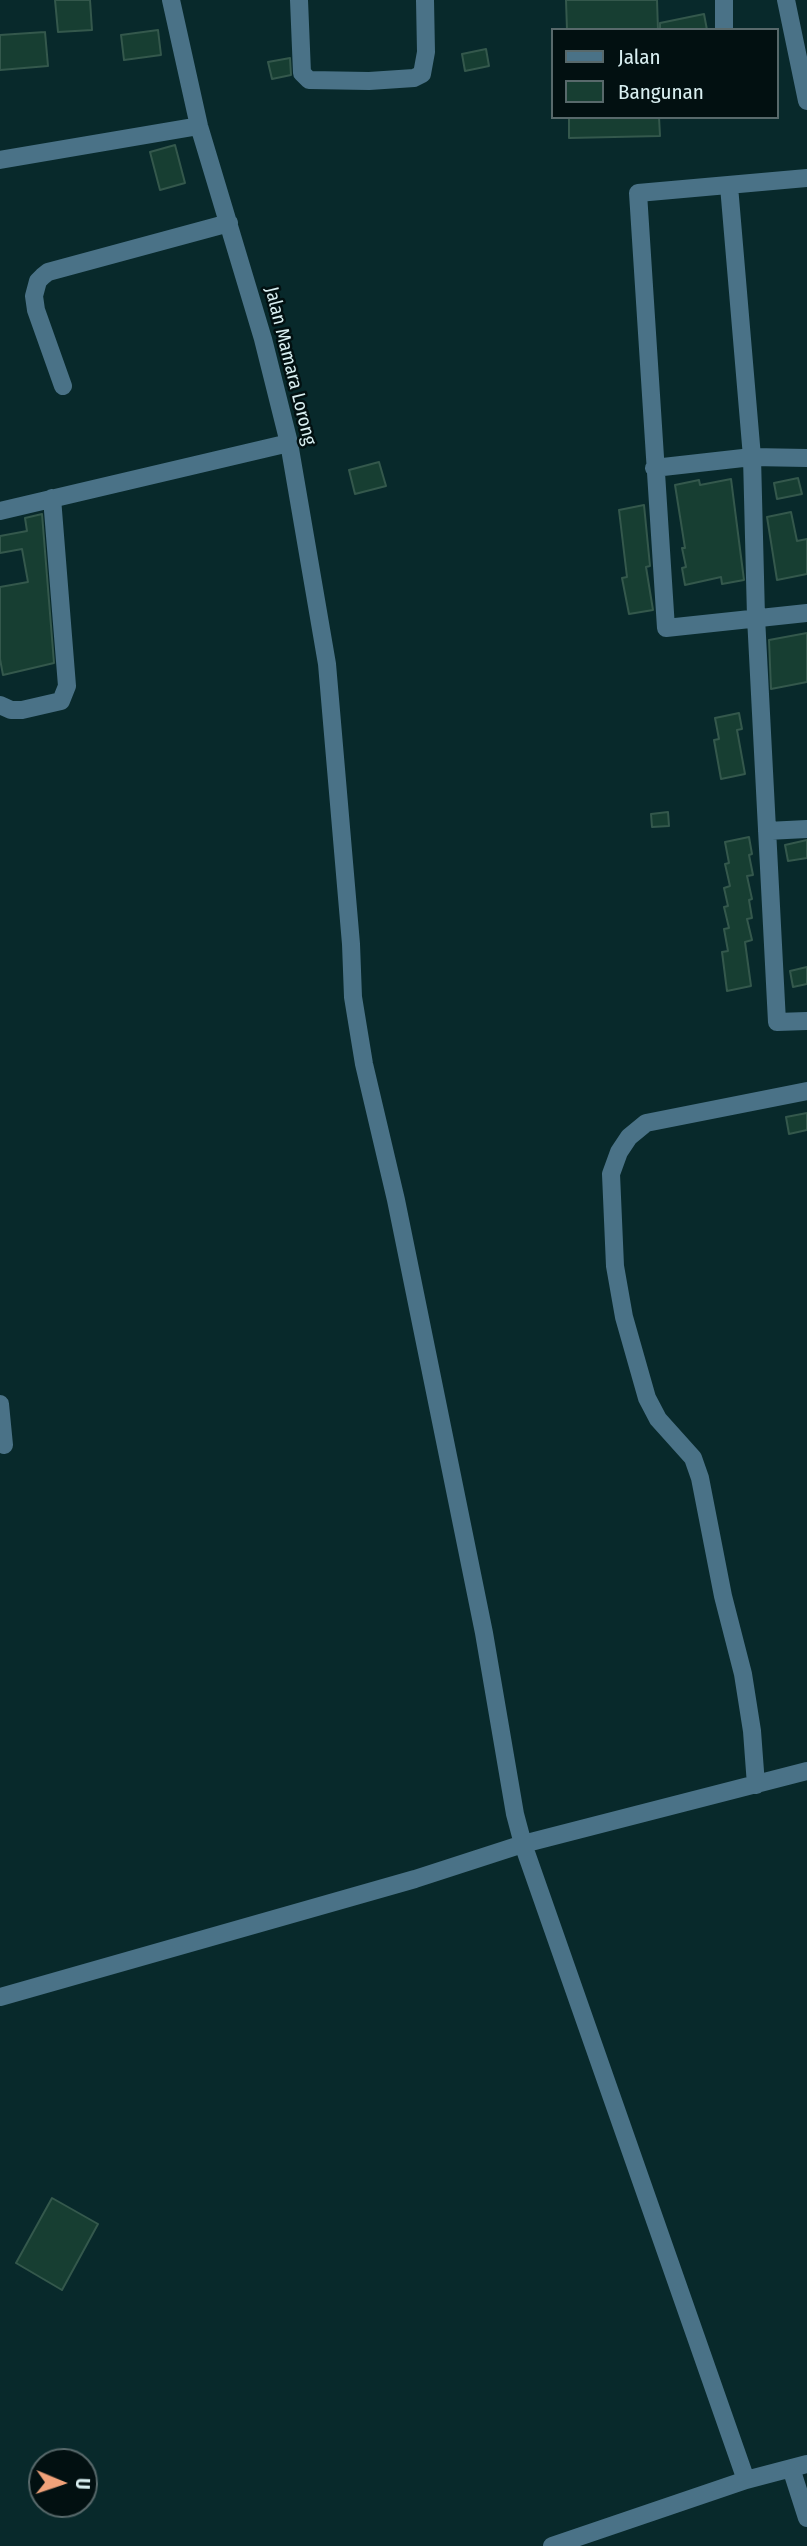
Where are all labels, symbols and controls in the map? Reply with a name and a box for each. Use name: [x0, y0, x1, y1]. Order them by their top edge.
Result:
legend: [552, 28, 779, 119]
text: Jalan: [618, 44, 661, 70]
text: Bangunan: [618, 79, 704, 105]
street label: Jalan Mamara Lorong: [259, 284, 321, 448]
north arrow: [28, 2448, 98, 2518]
text: U: [71, 2478, 94, 2490]

